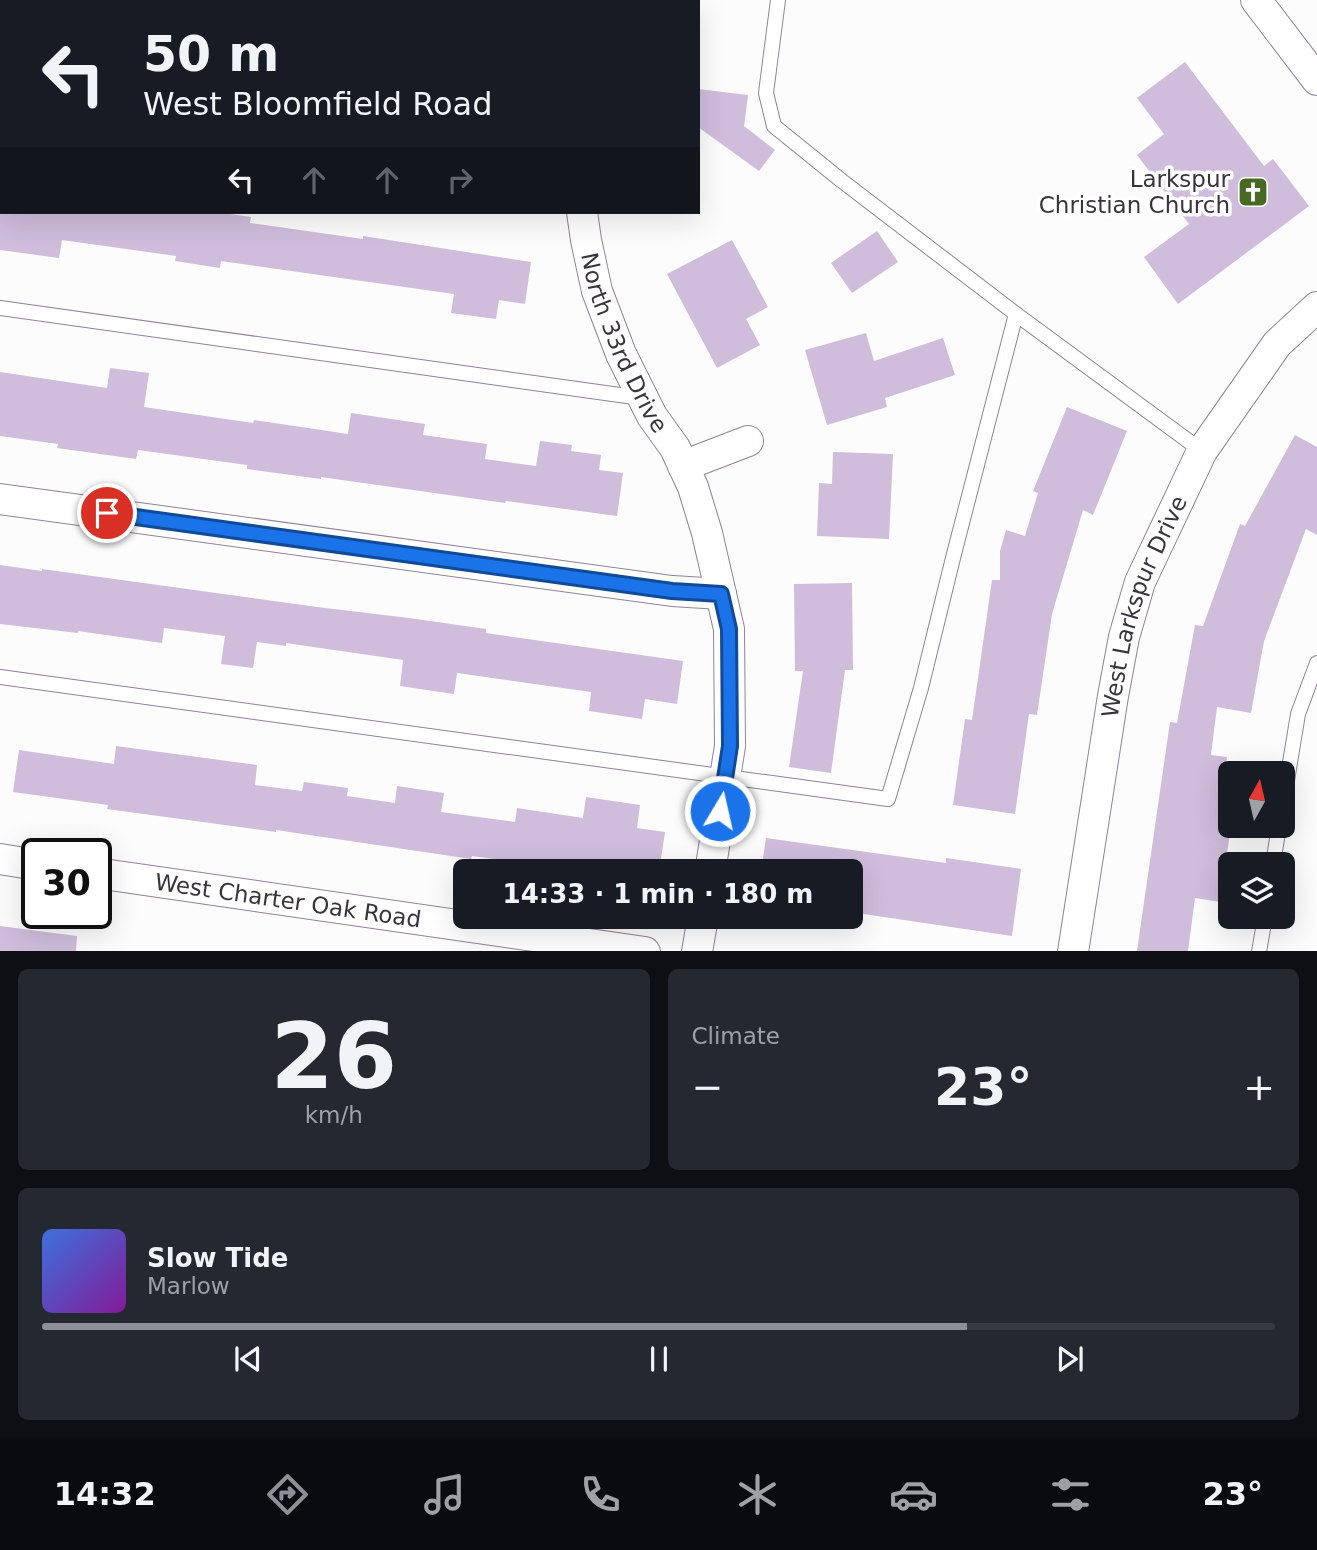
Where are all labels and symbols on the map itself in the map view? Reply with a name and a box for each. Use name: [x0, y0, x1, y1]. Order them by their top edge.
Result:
place label: Larkspur Christian Church: [1039, 166, 1231, 218]
church icon: Larkspur Christian Church: [1236, 175, 1270, 209]
street label: North 33rd Drive: [576, 250, 673, 438]
pin: [77, 483, 137, 543]
street label: West Larkspur Drive: [1097, 491, 1192, 719]
north arrow: [1218, 761, 1295, 838]
position arrow: [683, 774, 757, 848]
speed limit sign: 30: [21, 838, 112, 929]
street label: West Charter Oak Road: [153, 869, 423, 933]

